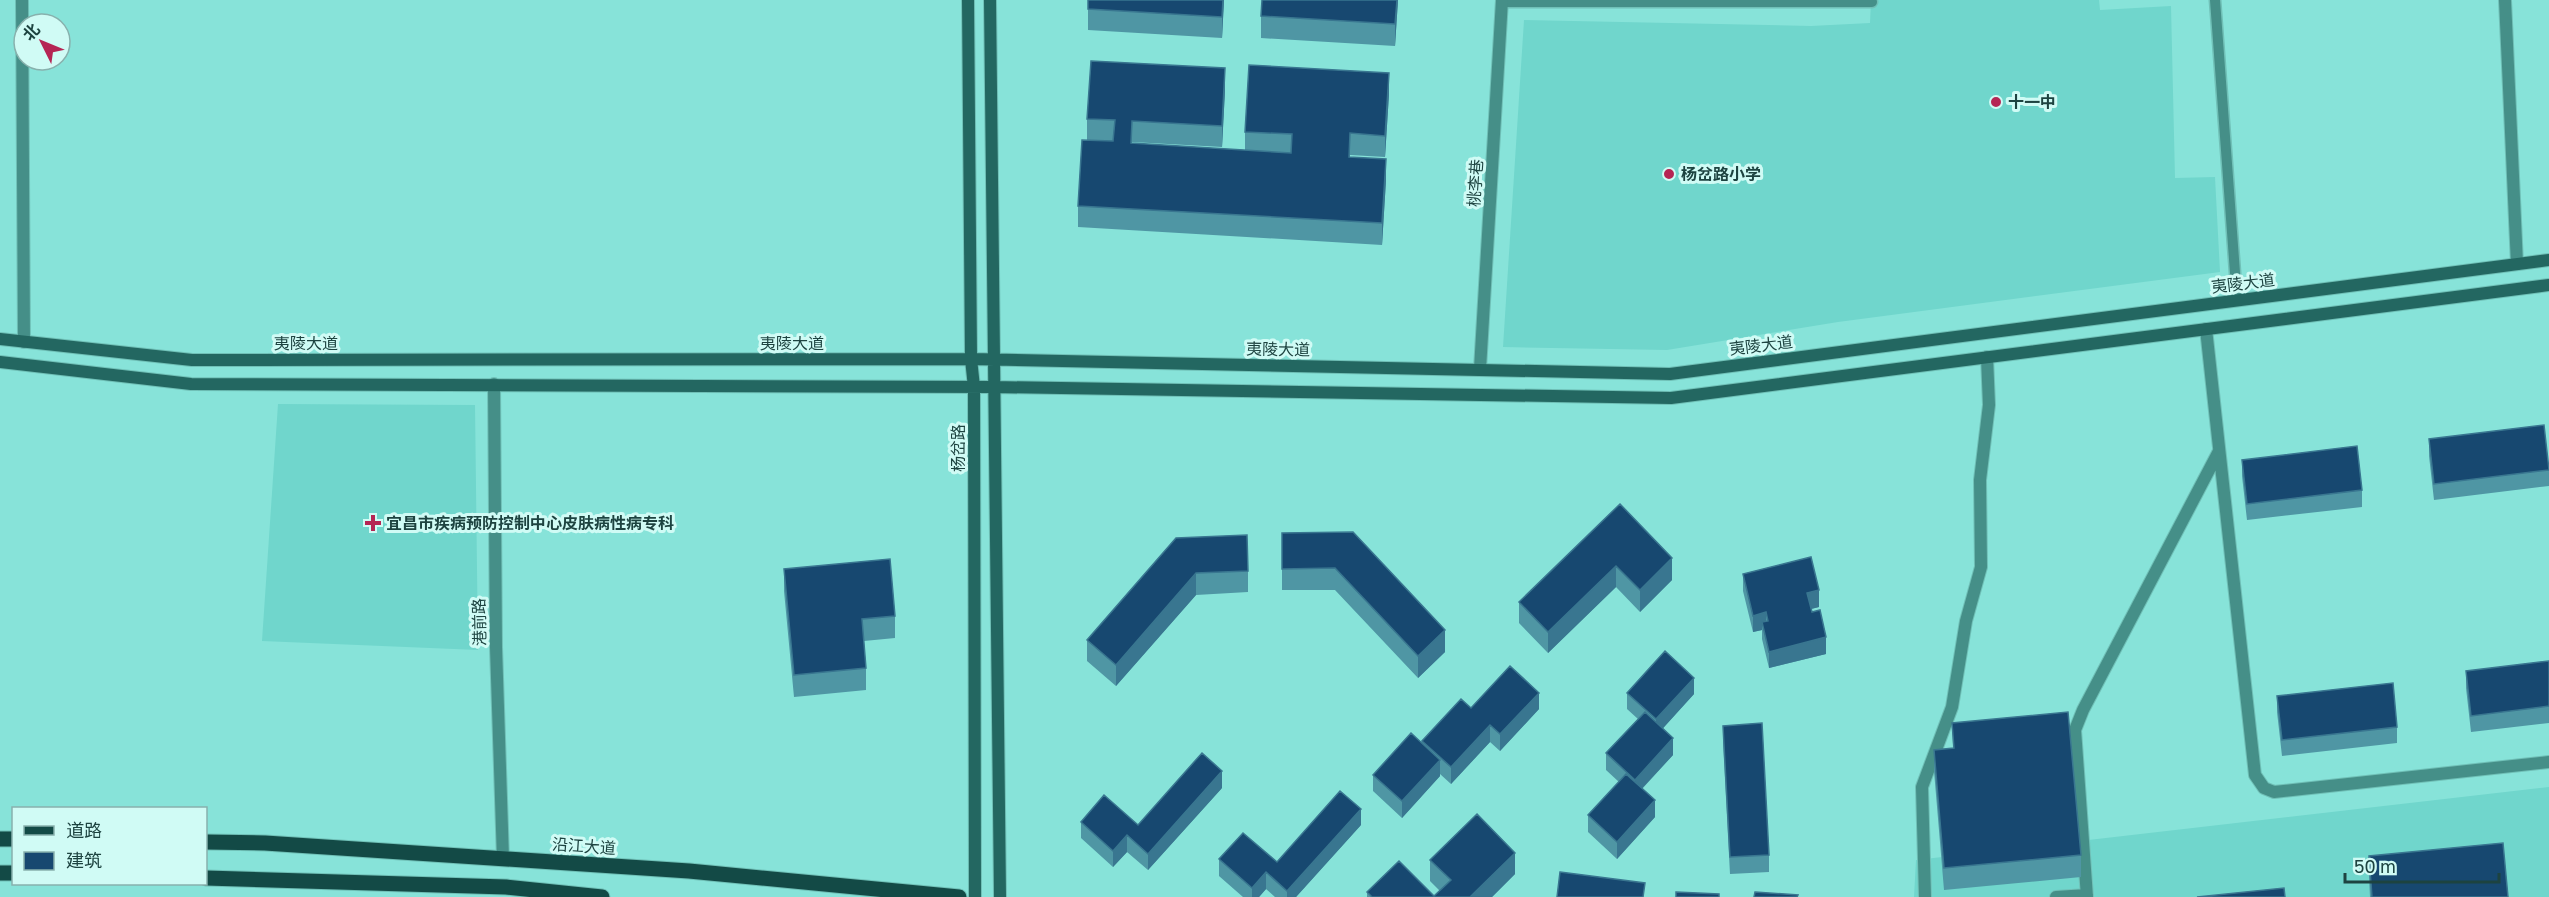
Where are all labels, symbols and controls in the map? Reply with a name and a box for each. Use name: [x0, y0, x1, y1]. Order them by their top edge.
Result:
north arrow: [12, 12, 72, 72]
text: 北: [18, 19, 44, 44]
place label: 十一中: [2008, 92, 2056, 112]
marker: 十一中: [1989, 95, 2003, 109]
street label: 桃李巷: [1463, 158, 1487, 208]
place label: 杨岔路小学: [1681, 164, 1761, 184]
marker: 杨岔路小学: [1662, 167, 1676, 181]
street label: 夷陵大道: [2210, 269, 2276, 297]
street label: 夷陵大道: [1728, 331, 1794, 359]
street label: 夷陵大道: [274, 333, 338, 353]
street label: 夷陵大道: [760, 333, 824, 353]
street label: 夷陵大道: [1246, 338, 1310, 360]
street label: 杨岔路: [948, 424, 968, 472]
place label: 宜昌市疾病预防控制中心皮肤病性病专科: [386, 513, 674, 533]
marker: 宜昌市疾病预防控制中心皮肤病性病专科: [364, 514, 382, 532]
street label: 港前路: [469, 598, 489, 646]
legend: [12, 807, 207, 885]
text: 道路: [66, 819, 102, 841]
street label: 沿江大道: [551, 834, 617, 858]
scale bar: [2345, 846, 2500, 884]
text: 建筑: [66, 849, 102, 871]
text: 50 m: [2354, 855, 2396, 877]

